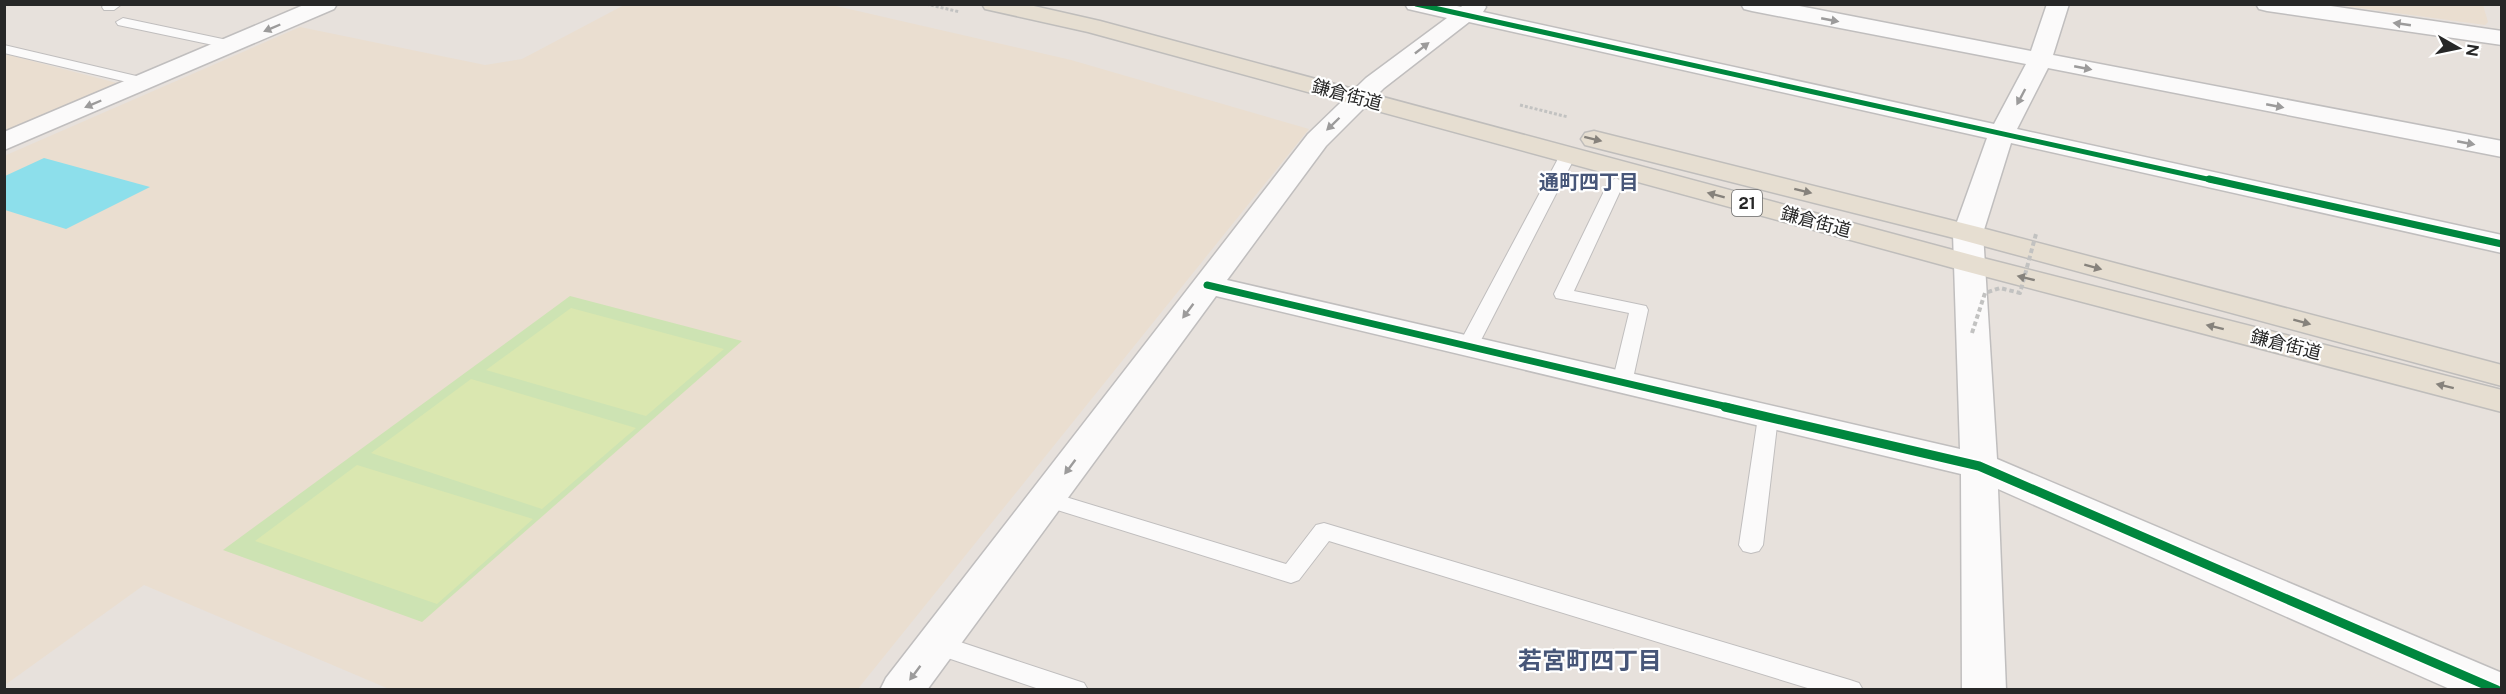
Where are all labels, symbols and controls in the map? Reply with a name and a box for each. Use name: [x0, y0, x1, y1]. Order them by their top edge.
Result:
one-way arrow: [1821, 16, 1840, 25]
north arrow: [2428, 18, 2488, 78]
one-way arrow: [2392, 19, 2411, 28]
one-way arrow: [263, 23, 280, 32]
one-way arrow: [1414, 43, 1429, 55]
text: N: [2462, 43, 2483, 58]
one-way arrow: [2074, 64, 2093, 73]
street label: 鎌倉街道: [1310, 75, 1385, 114]
one-way arrow: [2016, 89, 2026, 106]
one-way arrow: [84, 100, 101, 109]
one-way arrow: [2265, 102, 2284, 111]
one-way arrow: [1326, 117, 1341, 130]
one-way arrow: [1584, 134, 1602, 144]
one-way arrow: [2457, 139, 2476, 148]
district label: 通町四丁目: [1539, 170, 1639, 194]
one-way arrow: [1794, 187, 1812, 197]
one-way arrow: [1707, 190, 1725, 199]
road number: 21: [1732, 190, 1762, 216]
street label: 鎌倉街道: [1779, 202, 1854, 241]
one-way arrow: [2084, 262, 2102, 272]
one-way arrow: [2017, 273, 2036, 283]
one-way arrow: [1182, 303, 1194, 319]
one-way arrow: [2293, 318, 2311, 328]
one-way arrow: [2206, 322, 2224, 331]
street label: 鎌倉街道: [2249, 326, 2324, 363]
one-way arrow: [2436, 381, 2454, 390]
one-way arrow: [1065, 459, 1077, 474]
district label: 若宮町四丁目: [1518, 646, 1662, 674]
one-way arrow: [909, 664, 921, 680]

